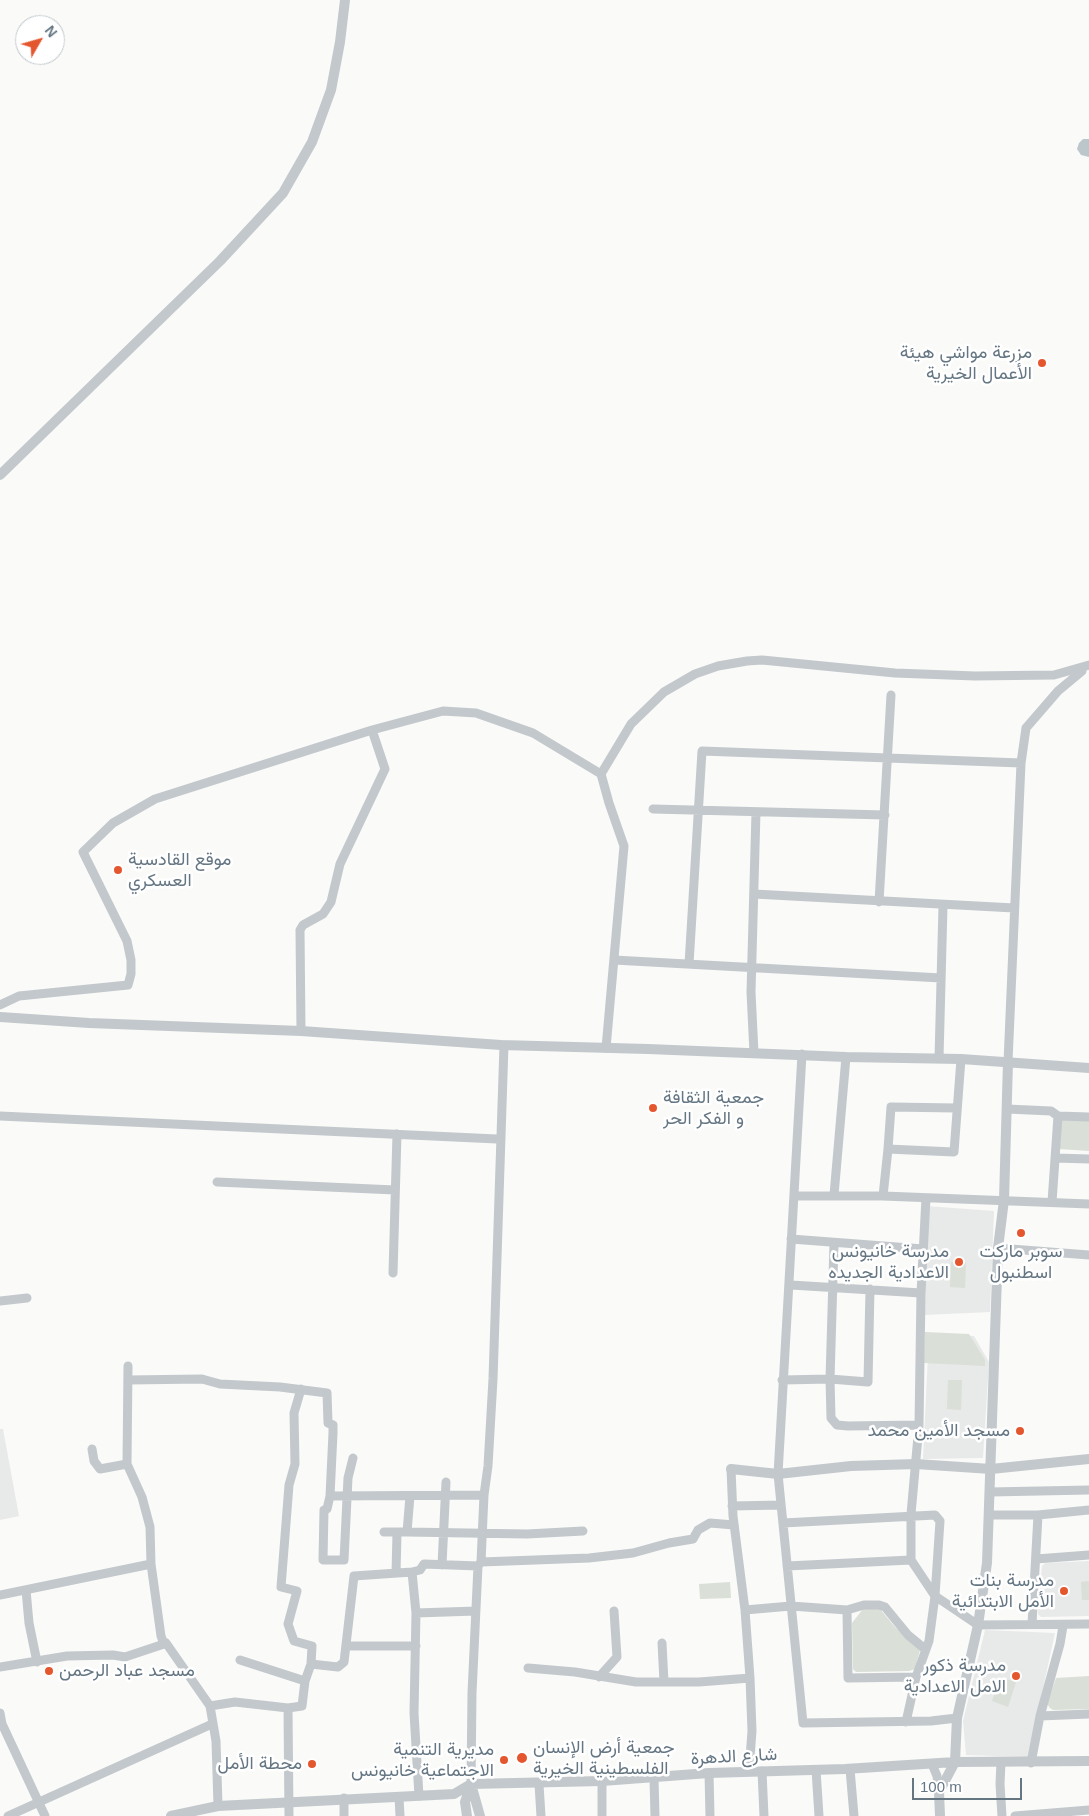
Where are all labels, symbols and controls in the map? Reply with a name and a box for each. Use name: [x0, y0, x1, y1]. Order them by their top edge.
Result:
north arrow: [15, 15, 65, 65]
text: N: [42, 22, 60, 40]
place label: مزرعة مواشي هيئة الأعمال الخيرية: [900, 342, 1032, 384]
marker: مزرعة مواشي هيئة الأعمال الخيرية: [1036, 357, 1048, 369]
place label: موقع القادسية العسكري: [128, 849, 231, 892]
marker: موقع القادسية العسكري: [112, 864, 124, 876]
place label: جمعية الثقافة و الفكر الحر: [663, 1087, 764, 1130]
marker: جمعية الثقافة و الفكر الحر: [647, 1102, 659, 1114]
marker: سوبر ماركت اسطنبول: [1015, 1227, 1027, 1239]
place label: مدرسة خانيونس الاعدادية الجديده: [828, 1241, 949, 1284]
place label: سوبر ماركت اسطنبول: [980, 1241, 1062, 1284]
marker: مدرسة خانيونس الاعدادية الجديده: [953, 1256, 965, 1268]
place label: مسجد الأمين محمد: [867, 1420, 1010, 1442]
marker: مسجد الأمين محمد: [1014, 1425, 1026, 1437]
place label: مدرسة بنات الأمل الابتدائية: [952, 1570, 1054, 1612]
marker: مدرسة بنات الأمل الابتدائية: [1058, 1585, 1070, 1597]
place label: مدرسة ذكور الامل الاعدادية: [904, 1655, 1006, 1698]
place label: مسجد عباد الرحمن: [59, 1660, 195, 1682]
marker: مسجد عباد الرحمن: [43, 1665, 55, 1677]
marker: مدرسة ذكور الامل الاعدادية: [1010, 1670, 1022, 1682]
place label: جمعية أرض الإنسان الفلسطينية الخيرية: [533, 1737, 675, 1780]
place label: مديرية التنمية الاجتماعية خانيونس: [351, 1739, 494, 1782]
street label: شارع الدهرة: [690, 1744, 778, 1770]
marker: جمعية أرض الإنسان الفلسطينية الخيرية: [515, 1751, 529, 1765]
place label: محطة الأمل: [218, 1753, 302, 1775]
marker: مديرية التنمية الاجتماعية خانيونس: [498, 1754, 510, 1766]
marker: محطة الأمل: [306, 1758, 318, 1770]
scale bar: [914, 1768, 1024, 1800]
text: 100 m: [920, 1778, 962, 1795]

